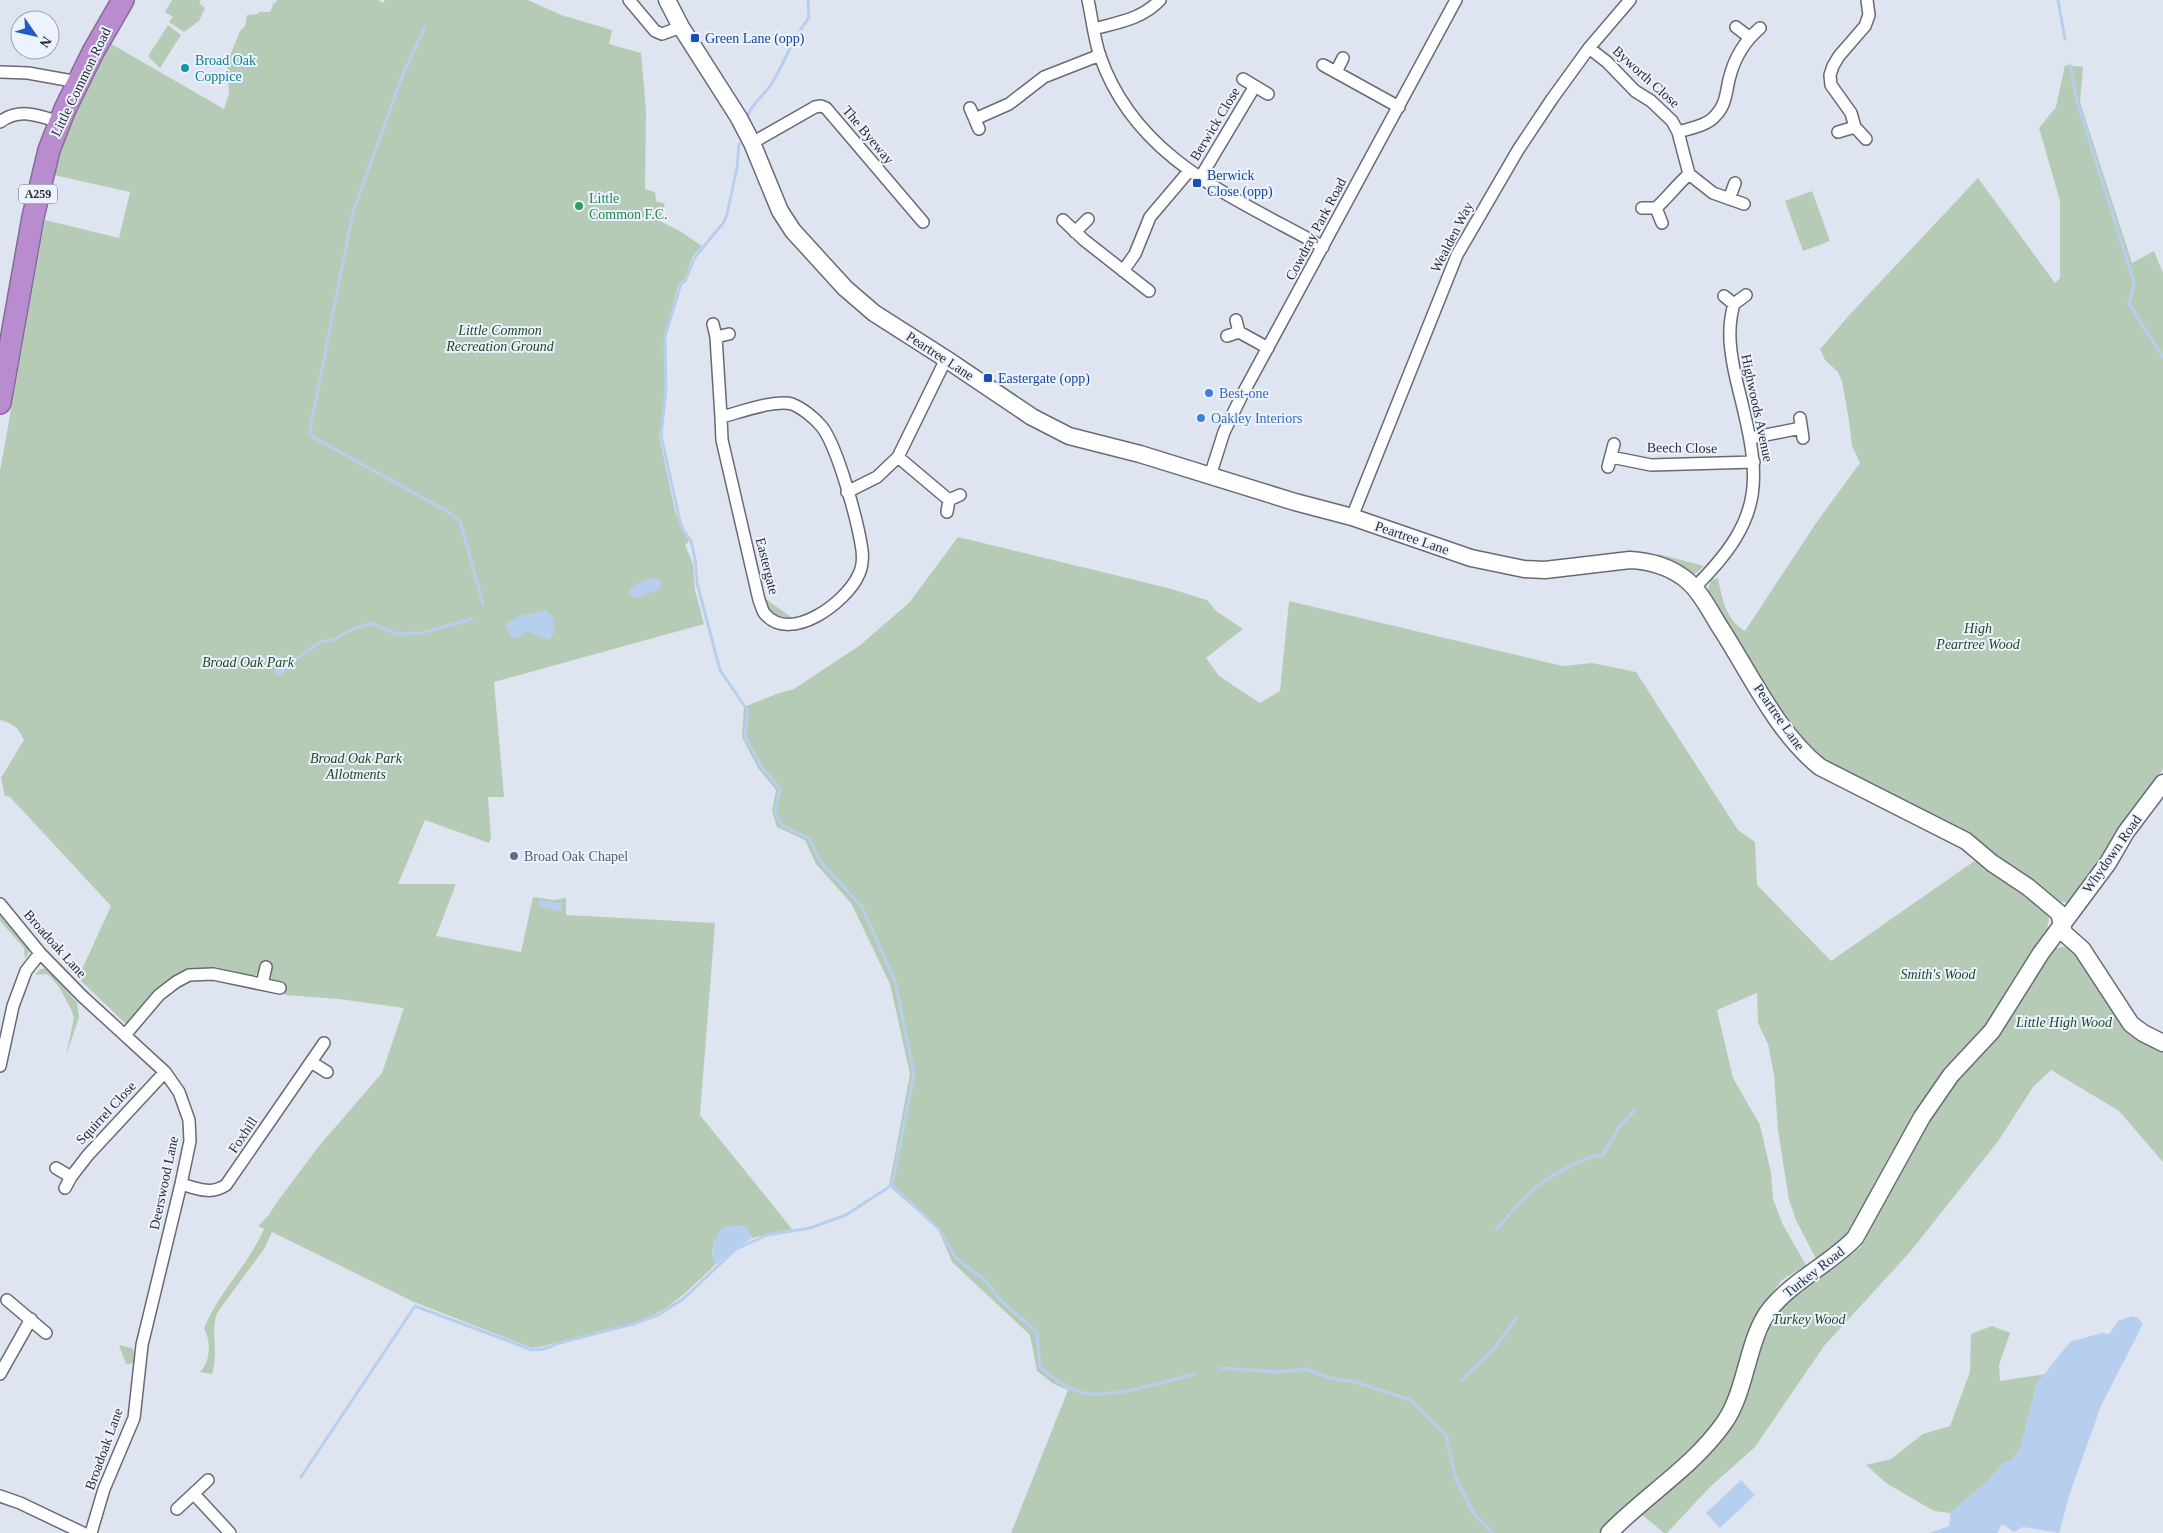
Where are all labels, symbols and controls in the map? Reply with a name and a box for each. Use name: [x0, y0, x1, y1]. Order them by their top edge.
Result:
north arrow: [10, 10, 60, 60]
street label: Little Common Road: [48, 25, 114, 139]
place label: Green Lane (opp): [705, 31, 805, 47]
marker: Green Lane (opp): [689, 32, 701, 44]
text: N: [36, 34, 54, 50]
street label: Byworth Close: [1610, 43, 1682, 111]
place label: Broad Oak Coppice: [195, 53, 256, 84]
marker: Broad Oak Coppice: [179, 62, 191, 74]
street label: Berwick Close: [1187, 85, 1243, 163]
street label: The Byeway: [839, 103, 897, 167]
place label: Berwick Close (opp): [1207, 168, 1273, 200]
street label: Cowdray Park Road: [1283, 175, 1349, 283]
marker: Berwick Close (opp): [1191, 177, 1203, 189]
road number: A259: [19, 184, 57, 203]
place label: Little Common F.C.: [589, 191, 668, 222]
street label: Wealden Way: [1428, 199, 1476, 275]
marker: Little Common F.C.: [573, 200, 585, 212]
park label: Little Common Recreation Ground: [445, 323, 555, 354]
street label: Peartree Lane: [903, 329, 977, 383]
street label: Highwoods Avenue: [1738, 353, 1776, 463]
place label: Eastergate (opp): [998, 371, 1090, 387]
marker: Eastergate (opp): [982, 372, 994, 384]
place label: Best-one: [1219, 386, 1269, 401]
marker: Best-one: [1203, 387, 1215, 399]
place label: Oakley Interiors: [1211, 411, 1302, 426]
marker: Oakley Interiors: [1195, 412, 1207, 424]
street label: Beech Close: [1647, 440, 1717, 456]
street label: Peartree Lane: [1373, 518, 1451, 558]
street label: Eastergate: [753, 536, 781, 596]
park label: High Peartree Wood: [1935, 621, 2021, 652]
park label: Broad Oak Park: [202, 655, 295, 670]
street label: Peartree Lane: [1751, 681, 1807, 753]
park label: Broad Oak Park Allotments: [310, 751, 403, 782]
street label: Whydown Road: [2080, 812, 2144, 896]
place label: Broad Oak Chapel: [524, 849, 628, 864]
marker: Broad Oak Chapel: [508, 850, 520, 862]
street label: Broadoak Lane: [21, 907, 89, 981]
park label: Smith's Wood: [1900, 967, 1977, 982]
park label: Little High Wood: [2015, 1015, 2113, 1030]
street label: Squirrel Close: [73, 1078, 139, 1148]
street label: Foxhill: [225, 1114, 261, 1156]
street label: Deerswood Lane: [147, 1135, 181, 1231]
street label: Turkey Road: [1781, 1244, 1847, 1300]
park label: Turkey Wood: [1773, 1312, 1846, 1327]
street label: Broadoak Lane: [82, 1406, 126, 1492]

